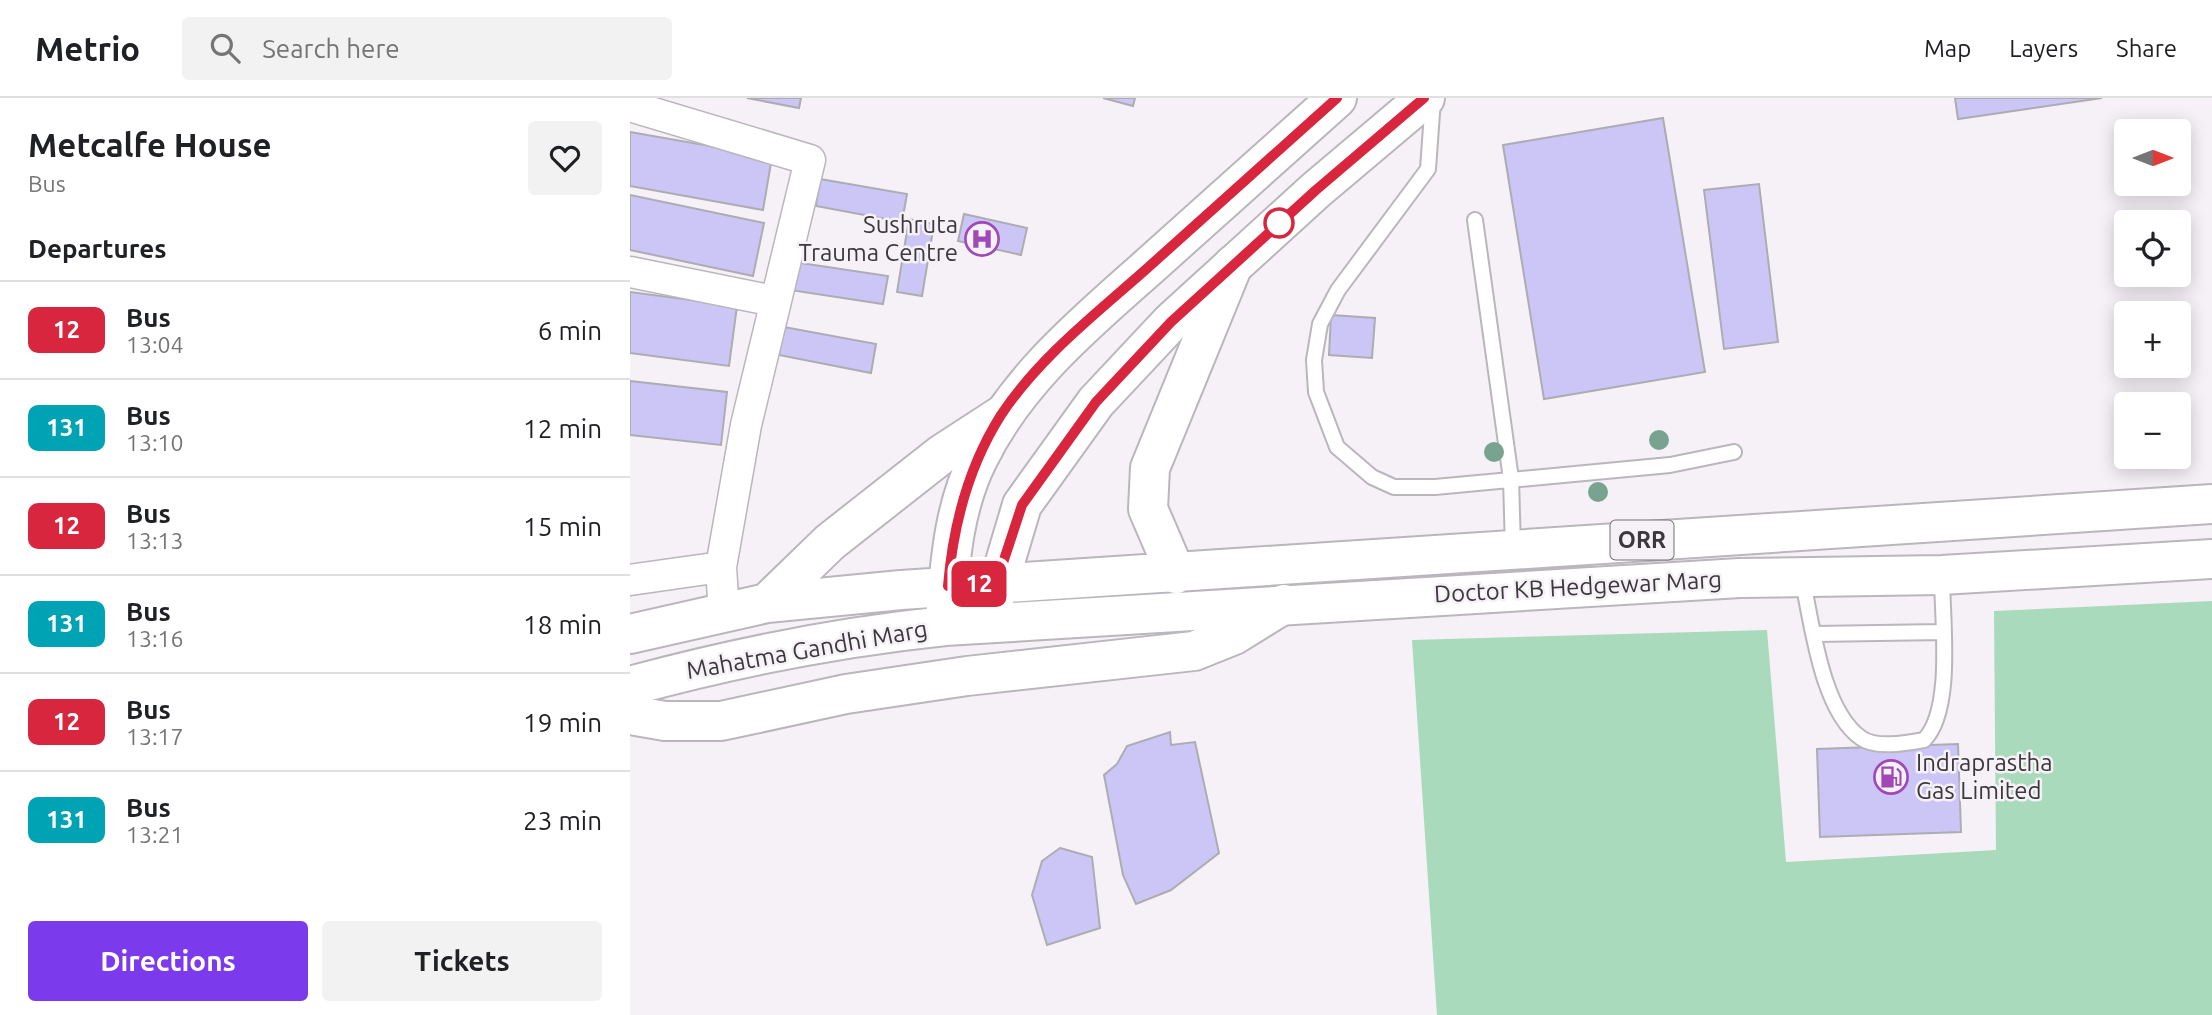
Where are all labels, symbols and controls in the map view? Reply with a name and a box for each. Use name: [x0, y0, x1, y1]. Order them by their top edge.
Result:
search box: [182, 17, 672, 80]
icon: search: [206, 29, 244, 67]
text: Metrio: [35, 30, 140, 67]
text: Search here: [262, 34, 400, 63]
text: Map: [1924, 35, 1971, 62]
text: Layers: [2009, 35, 2078, 62]
text: Share: [2116, 35, 2177, 62]
north arrow: [2114, 119, 2191, 196]
map controls: [2114, 119, 2191, 469]
button: heart: [528, 121, 602, 195]
text: Metcalfe House: [28, 126, 271, 163]
text: Bus: [28, 171, 66, 196]
unlabelled marker: [1264, 208, 1294, 238]
button: locate: [2114, 210, 2191, 287]
place label: Sushruta Trauma Centre: [798, 211, 958, 266]
hospital icon: Sushruta Trauma Centre: [963, 220, 1001, 258]
text: Departures: [28, 234, 166, 263]
button: +: [2114, 301, 2191, 378]
text: Bus: [126, 303, 171, 332]
text: 12: [53, 316, 80, 343]
text: 6 min: [538, 316, 602, 345]
text: 13:04: [126, 332, 184, 357]
button: −: [2114, 392, 2191, 469]
text: Bus: [126, 401, 171, 430]
text: 131: [46, 414, 87, 441]
text: 12 min: [523, 414, 602, 443]
text: 13:10: [126, 430, 184, 455]
text: Bus: [126, 499, 171, 528]
text: 12: [53, 512, 80, 539]
text: 15 min: [523, 512, 602, 541]
road number: ORR: [1611, 520, 1674, 560]
text: 13:13: [126, 528, 184, 553]
line badge: 12: [948, 561, 1010, 607]
street label: Doctor KB Hedgewar Marg: [1433, 565, 1723, 608]
text: 12: [965, 570, 993, 597]
text: Bus: [126, 597, 171, 626]
text: 131: [46, 610, 87, 637]
text: 18 min: [523, 610, 602, 639]
street label: Mahatma Gandhi Marg: [684, 615, 930, 684]
text: 13:16: [126, 626, 184, 651]
text: Bus: [126, 695, 171, 724]
text: 12: [53, 708, 80, 735]
text: 19 min: [523, 708, 602, 737]
text: 13:17: [126, 724, 184, 749]
place label: Indraprastha Gas Limited: [1916, 749, 2053, 804]
fuel station icon: Indraprastha Gas Limited: [1872, 758, 1910, 796]
text: Bus: [126, 793, 171, 822]
text: 131: [46, 806, 87, 833]
text: 23 min: [523, 806, 602, 835]
text: 13:21: [126, 822, 184, 847]
button: Directions: [28, 921, 308, 1001]
button: Tickets: [322, 921, 602, 1001]

